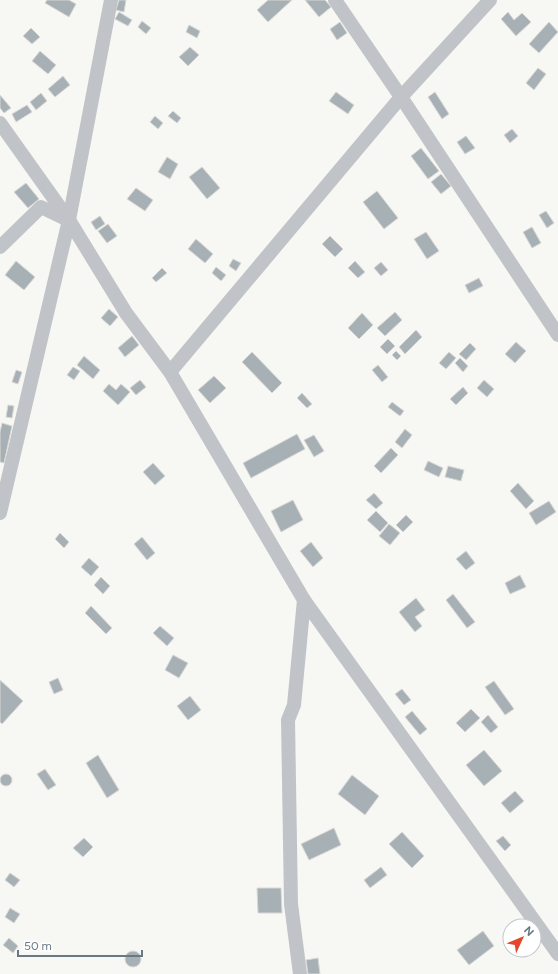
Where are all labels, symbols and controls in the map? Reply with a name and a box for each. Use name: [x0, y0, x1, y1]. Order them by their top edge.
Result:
north arrow: [502, 918, 542, 958]
text: N: [521, 924, 536, 939]
scale bar: [18, 932, 142, 958]
text: 50 m: [24, 939, 52, 953]

